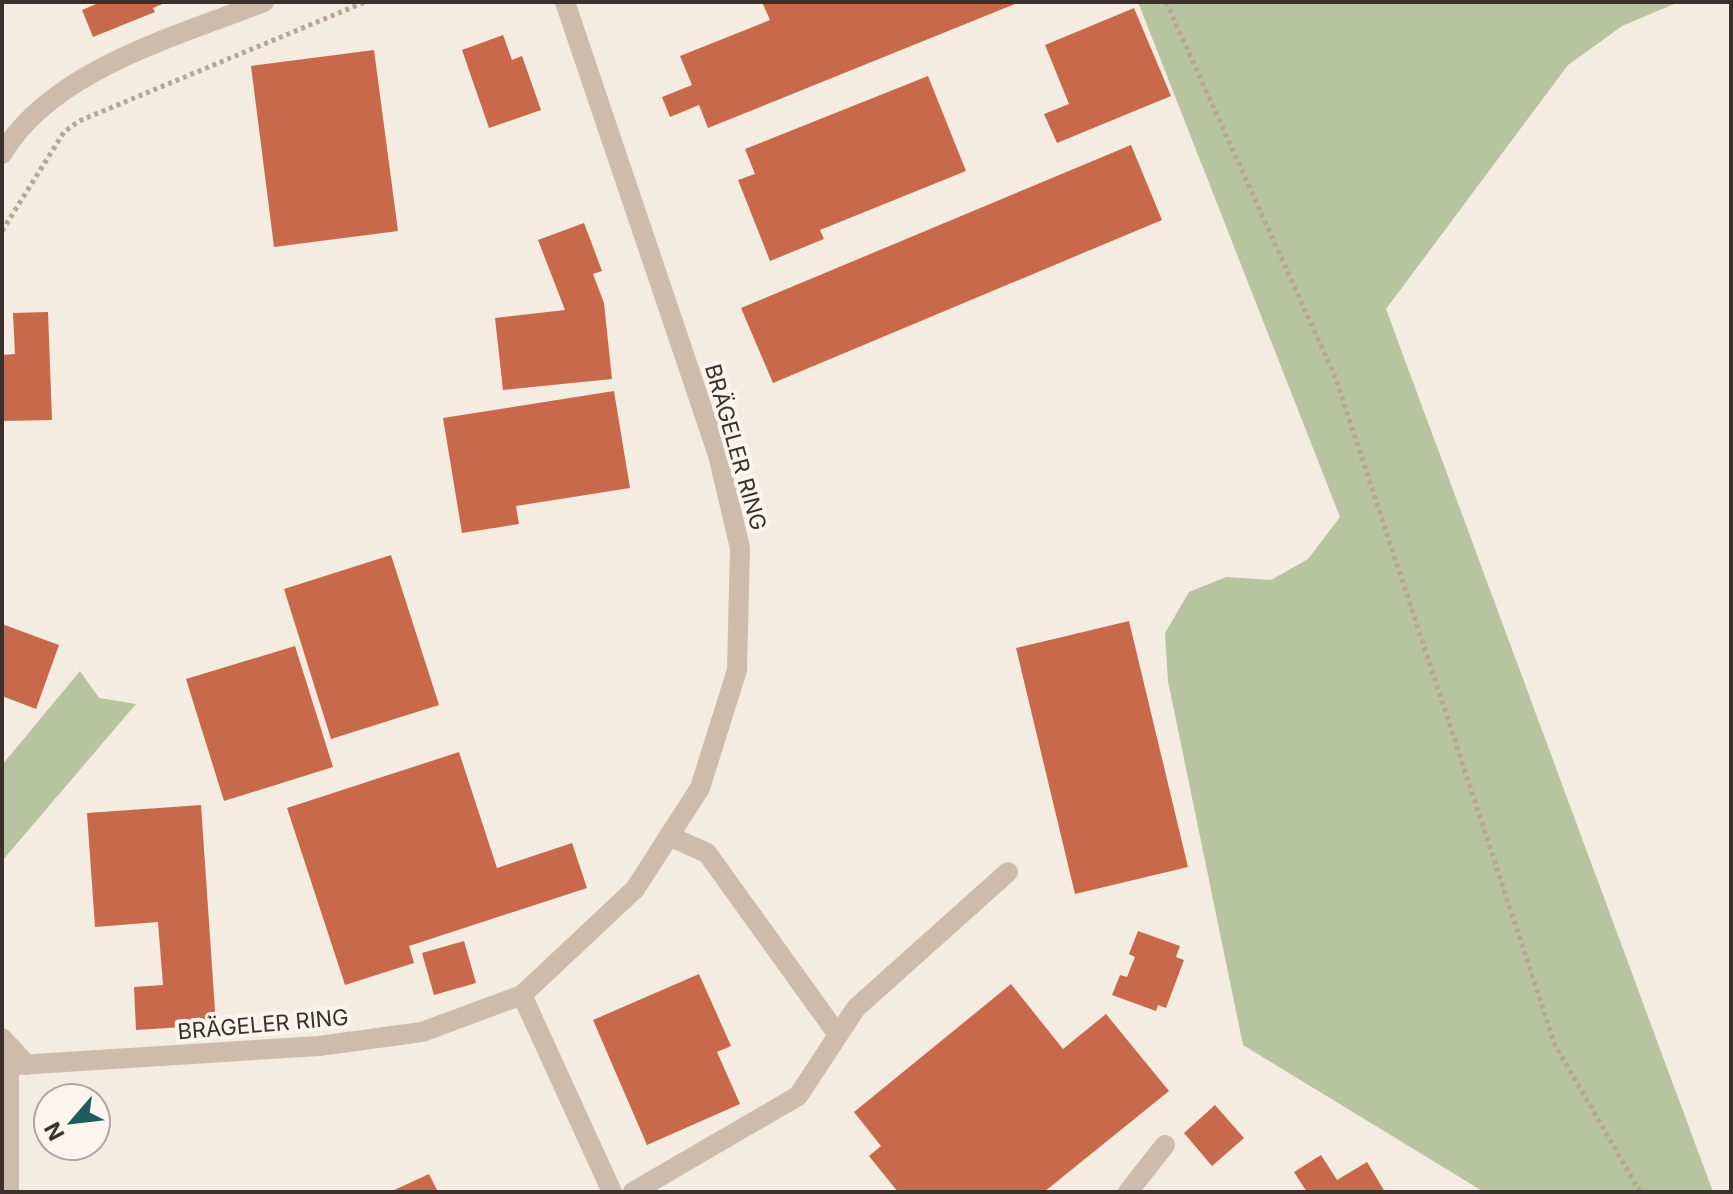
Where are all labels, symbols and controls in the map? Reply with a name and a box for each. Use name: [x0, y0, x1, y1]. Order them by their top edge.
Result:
street label: BRÄGELER RING: [700, 361, 772, 533]
street label: BRÄGELER RING: [176, 1004, 350, 1044]
north arrow: [32, 1082, 112, 1162]
text: N: [39, 1118, 70, 1145]

